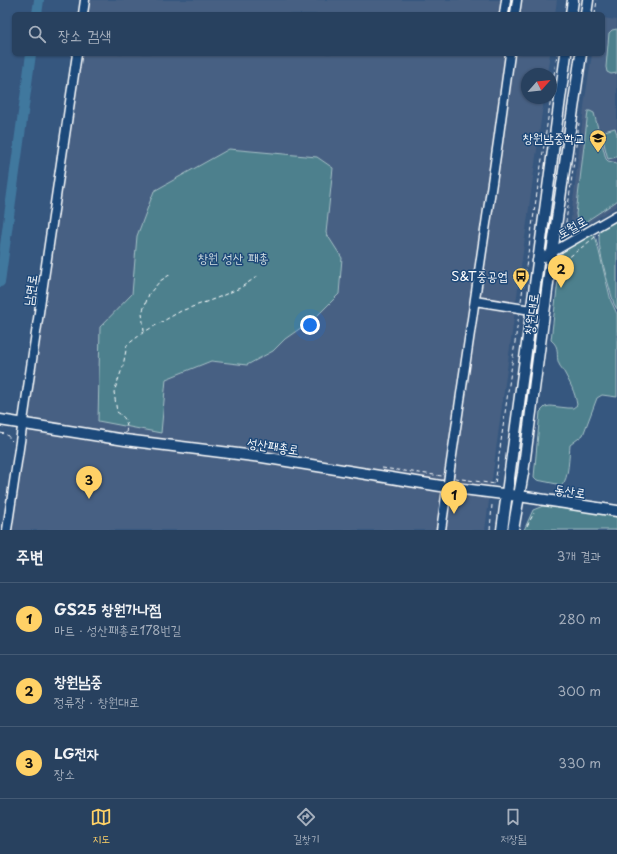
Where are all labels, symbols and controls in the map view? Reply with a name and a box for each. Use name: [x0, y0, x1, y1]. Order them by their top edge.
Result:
search box: [12, 12, 605, 56]
icon: search: [26, 23, 48, 45]
text: 장소 검색: [58, 23, 111, 46]
north arrow: [521, 68, 557, 104]
place label: 창원남중학교: [522, 128, 585, 147]
school or university icon: 창원남중학교: [588, 128, 608, 153]
street label: 토월로: [553, 211, 590, 242]
park label: 창원 성산 패총: [197, 248, 269, 267]
pin: 2: [548, 255, 574, 288]
place label: S&T중공업: [451, 266, 508, 285]
bus stop icon: S&T중공업: [511, 266, 531, 291]
street label: 남면로: [18, 273, 41, 307]
street label: 창원대로: [519, 292, 542, 336]
your location: [300, 315, 320, 335]
street label: 성산패총로: [246, 432, 300, 459]
pin: 3: [76, 466, 102, 499]
street label: 동산로: [553, 479, 587, 502]
pin: 1: [441, 481, 467, 514]
text: 주변: [16, 543, 43, 569]
text: 3개 결과: [557, 546, 601, 565]
text: GS25 창원가나점: [54, 597, 162, 620]
text: 1: [26, 609, 32, 628]
text: 280 m: [559, 609, 601, 628]
text: 마트 · 성산패총로178번길: [54, 620, 181, 639]
text: 창원남중: [54, 669, 102, 692]
text: 2: [24, 681, 34, 700]
text: 300 m: [557, 681, 601, 700]
text: 정류장 · 창원대로: [54, 692, 139, 711]
text: LG전자: [54, 741, 99, 764]
text: 3: [25, 753, 33, 772]
text: 330 m: [558, 753, 601, 772]
text: 장소: [54, 764, 75, 783]
tab: 지도: [90, 806, 112, 847]
tab: 길찾기: [293, 806, 320, 847]
tab: 저장됨: [500, 806, 527, 847]

